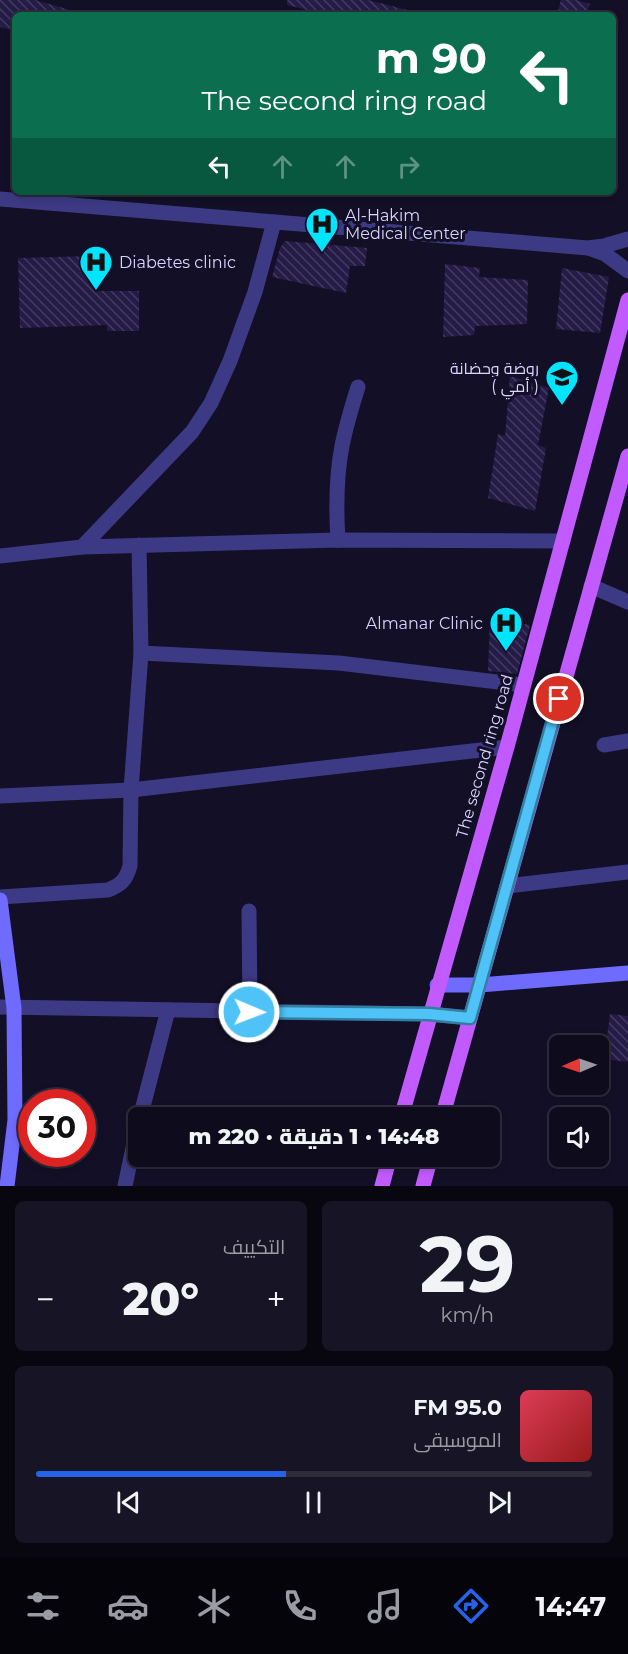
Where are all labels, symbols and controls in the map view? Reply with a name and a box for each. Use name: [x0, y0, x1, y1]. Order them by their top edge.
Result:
text: 90 m: [376, 32, 487, 84]
icon: left: [508, 36, 586, 114]
text: The second ring road: [202, 84, 487, 117]
icon: left: [203, 150, 236, 183]
icon: ahead: [266, 150, 299, 183]
icon: ahead: [329, 150, 362, 183]
icon: right: [392, 150, 425, 183]
hospital icon: Al-Hakim Medical Center: [304, 206, 340, 253]
place label: Al-Hakim Medical Center: [345, 206, 466, 243]
hospital icon: Diabetes clinic: [78, 244, 114, 291]
place label: Diabetes clinic: [119, 253, 236, 272]
place label: روضة وحضانة ( أمي ): [450, 359, 539, 400]
school or university icon: روضة وحضانة ( أمي ): [544, 359, 580, 406]
hospital icon: Almanar Clinic: [488, 605, 524, 652]
place label: Almanar Clinic: [366, 614, 483, 633]
street label: The second ring road: [452, 672, 517, 840]
pin: [533, 673, 584, 724]
icon: arrive: [542, 682, 575, 715]
position arrow: [217, 980, 281, 1044]
north arrow: [549, 1035, 609, 1095]
map controls: [549, 1035, 609, 1167]
speed limit sign: 30: [18, 1089, 96, 1167]
button: sound: [549, 1107, 609, 1167]
text: 14:48 · 1 دقيقة · 220 m: [189, 1123, 439, 1150]
text: 29: [419, 1216, 515, 1312]
text: التكييف: [223, 1235, 286, 1259]
text: 20°: [122, 1271, 199, 1326]
text: −: [36, 1279, 55, 1319]
text: +: [267, 1279, 285, 1319]
text: km/h: [441, 1303, 494, 1327]
text: 95.0 FM: [413, 1394, 502, 1421]
text: الموسيقى: [413, 1428, 502, 1452]
icon: previous: [112, 1486, 145, 1519]
icon: pause: [297, 1486, 330, 1519]
icon: next: [483, 1486, 516, 1519]
icon: filters: [22, 1585, 64, 1627]
icon: car: [107, 1585, 149, 1627]
icon: climate: [193, 1585, 235, 1627]
icon: phone: [279, 1585, 321, 1627]
icon: music: [364, 1585, 406, 1627]
icon: directions: [450, 1585, 492, 1627]
text: 14:47: [536, 1590, 606, 1623]

